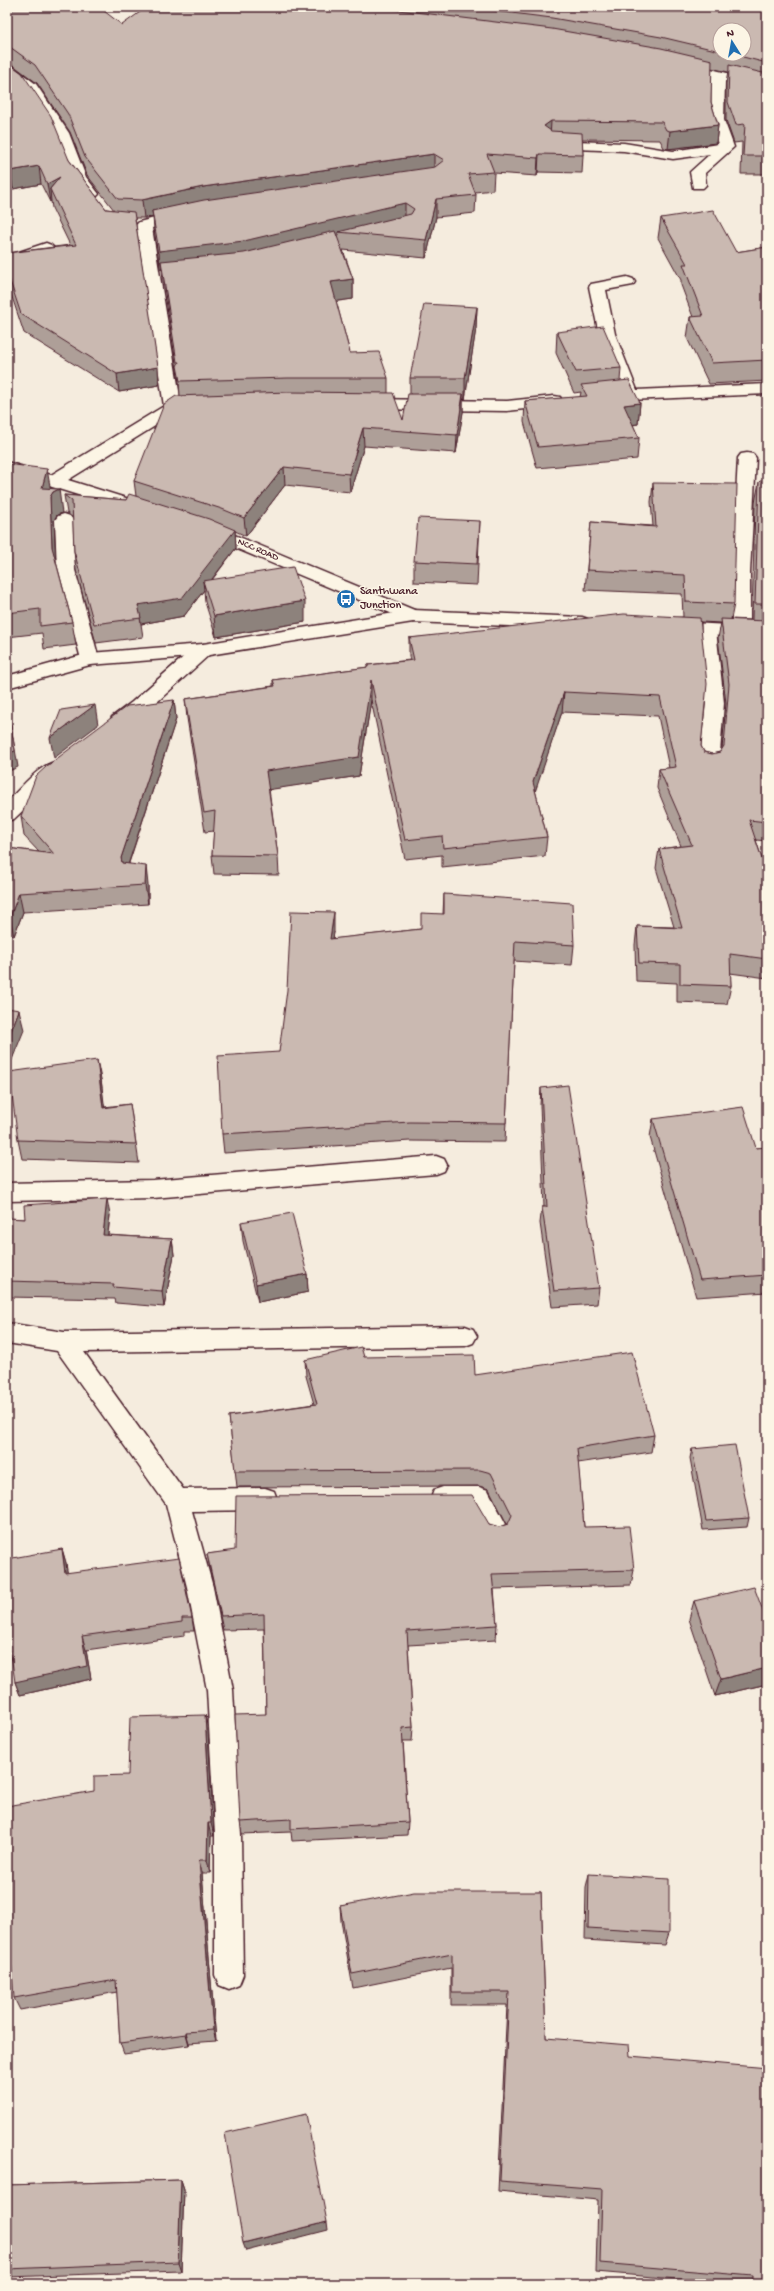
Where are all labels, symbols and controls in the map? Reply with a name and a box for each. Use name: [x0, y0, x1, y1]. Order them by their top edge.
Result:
north arrow: [712, 22, 752, 62]
text: N: [726, 28, 735, 41]
street label: NCC ROAD: [236, 536, 281, 564]
place label: Santhwana Junction: [360, 585, 418, 613]
bus stop icon: Santhwana Junction: [335, 588, 357, 610]

